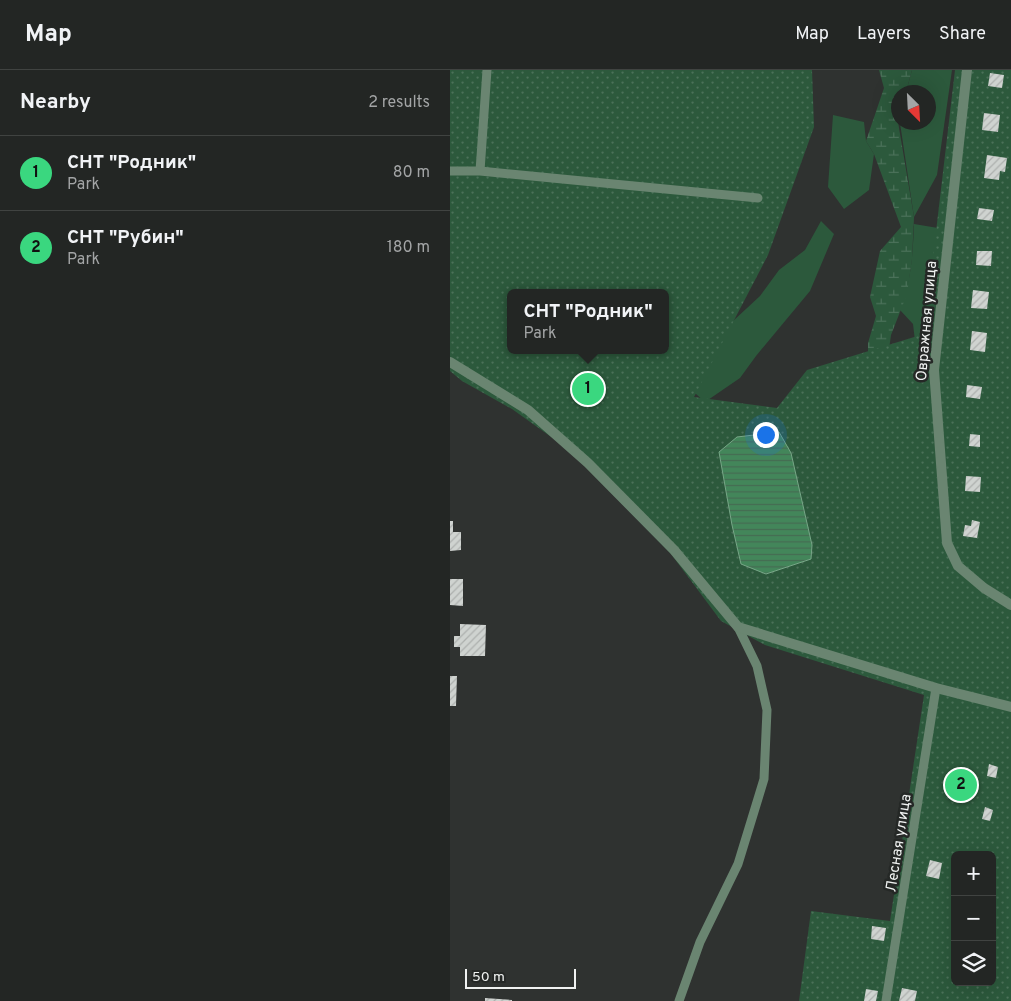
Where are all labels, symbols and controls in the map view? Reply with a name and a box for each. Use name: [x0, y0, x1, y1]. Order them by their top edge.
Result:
text: Map: [25, 20, 72, 50]
text: Map: [795, 23, 829, 46]
text: Layers: [857, 23, 911, 46]
text: Share: [939, 23, 986, 46]
north arrow: [891, 85, 936, 130]
text: Nearby: [20, 89, 91, 116]
text: 2 results: [368, 93, 430, 113]
text: СНТ "Родник": [67, 151, 196, 175]
text: 1: [33, 163, 39, 183]
text: 80 m: [393, 163, 430, 183]
text: Park: [67, 175, 100, 195]
text: СНТ "Рубин": [67, 226, 184, 250]
text: 2: [31, 238, 41, 258]
text: 180 m: [387, 238, 430, 258]
text: Park: [67, 250, 100, 270]
street label: Овражная улица: [913, 260, 942, 382]
popup: [507, 289, 669, 354]
text: СНТ "Родник": [523, 300, 653, 324]
text: Park: [523, 324, 556, 344]
pin: 1: [572, 370, 604, 408]
your location: [753, 422, 779, 448]
pin: 2: [945, 766, 977, 804]
street label: Лесная улица: [882, 793, 917, 894]
map controls: [951, 851, 996, 986]
button: +: [951, 851, 996, 896]
button: −: [951, 896, 996, 941]
button: layers: [951, 941, 996, 986]
scale bar: [465, 966, 576, 989]
text: 50 m: [472, 969, 505, 986]

